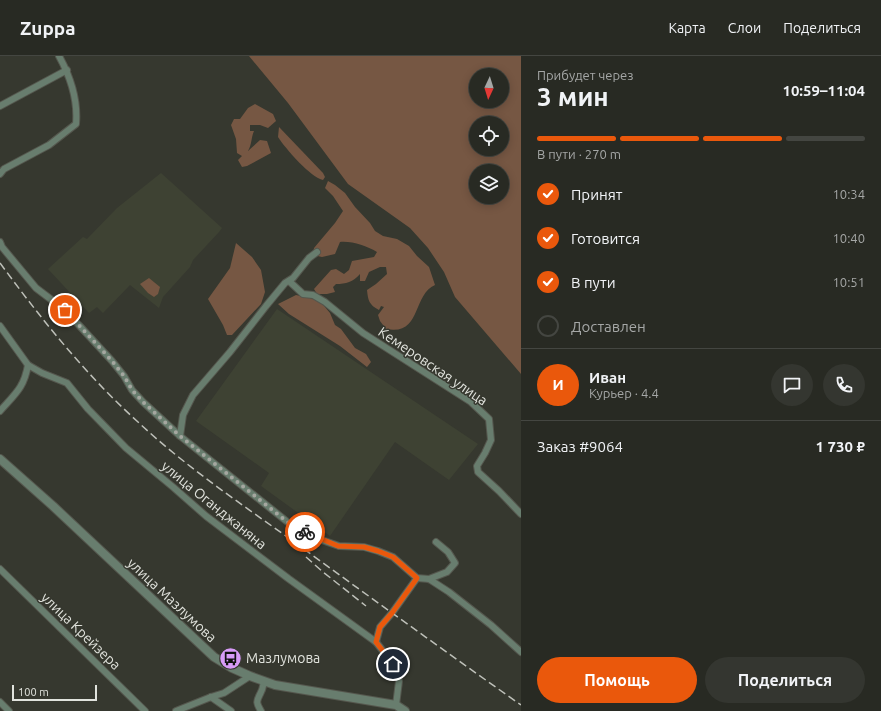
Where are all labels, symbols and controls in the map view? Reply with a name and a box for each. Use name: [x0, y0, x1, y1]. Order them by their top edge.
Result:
text: Zuppa: [20, 17, 76, 39]
text: Карта: [668, 20, 706, 36]
text: Слои: [728, 20, 761, 36]
text: Поделиться: [783, 20, 861, 36]
north arrow: [469, 68, 509, 108]
map controls: [469, 68, 509, 204]
text: Прибудет через: [537, 68, 634, 82]
text: 3 мин: [537, 82, 609, 111]
text: 10:59–11:04: [782, 82, 865, 99]
button: locate: [469, 116, 509, 156]
text: В пути · 270 m: [537, 147, 621, 161]
button: layers: [469, 164, 509, 204]
icon: check: [537, 183, 559, 205]
text: Принят: [571, 186, 623, 203]
text: 10:34: [832, 187, 865, 201]
icon: check: [537, 227, 559, 249]
text: Готовится: [571, 230, 640, 247]
text: 10:40: [832, 231, 865, 245]
icon: check: [537, 271, 559, 293]
text: В пути: [571, 274, 616, 291]
text: 10:51: [832, 275, 865, 289]
pin: [48, 293, 82, 327]
icon: bag: [54, 299, 76, 321]
text: Доставлен: [571, 318, 646, 335]
street label: Кемеровская улица: [375, 324, 491, 408]
button: chat: [771, 364, 813, 406]
button: phone: [823, 364, 865, 406]
text: Иван: [589, 369, 626, 386]
text: И: [552, 376, 564, 393]
text: Курьер · 4.4: [589, 386, 659, 400]
text: Заказ #9064: [537, 438, 623, 455]
text: 1 730 ₽: [816, 438, 865, 455]
street label: улица Оганджаняна: [158, 458, 270, 552]
courier: [285, 512, 325, 552]
icon: bike: [294, 521, 316, 543]
street label: улица Мазлумова: [124, 555, 220, 645]
street label: улица Крейзера: [38, 589, 124, 673]
bus stop icon: Мазлумова: [217, 645, 243, 671]
pin: [376, 647, 410, 681]
place label: Мазлумова: [246, 650, 320, 666]
icon: home: [382, 653, 404, 675]
button: Помощь: [537, 657, 697, 703]
button: Поделиться: [705, 657, 865, 703]
scale bar: [12, 683, 97, 702]
text: 100 m: [18, 686, 49, 698]

